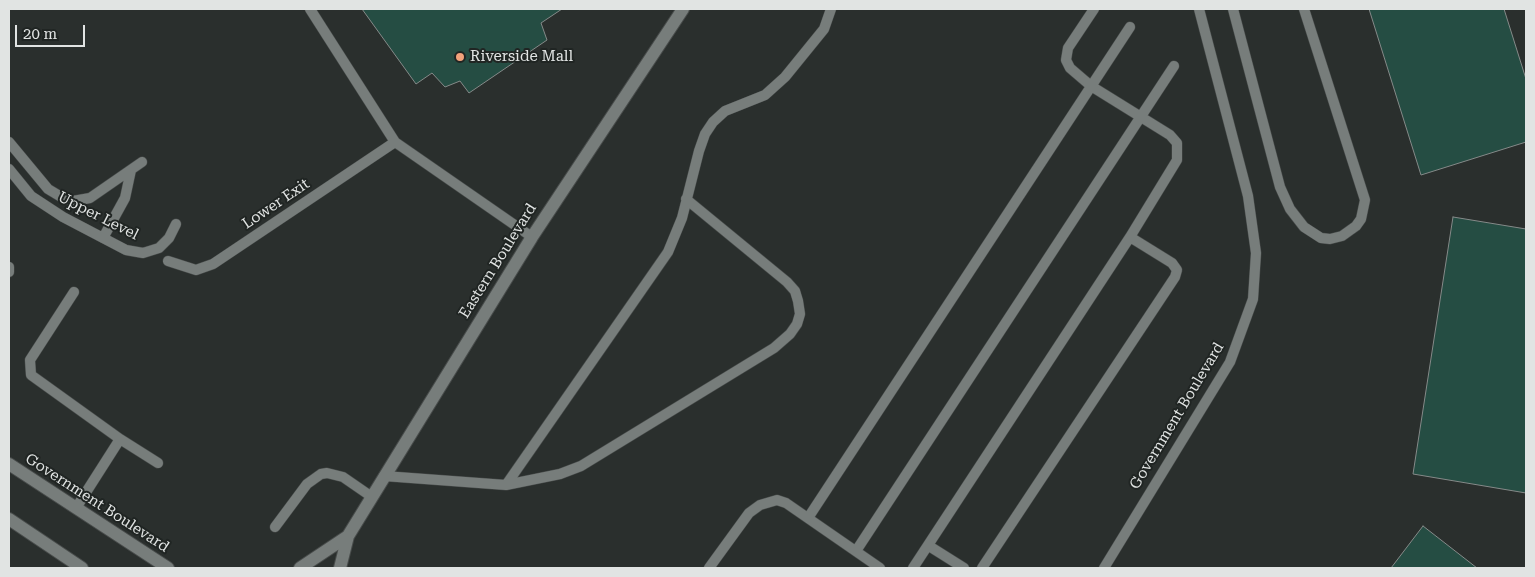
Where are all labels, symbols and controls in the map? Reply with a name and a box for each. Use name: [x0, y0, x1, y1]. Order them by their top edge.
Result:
scale bar: [18, 15, 88, 47]
text: 20 m: [23, 25, 57, 43]
place label: Riverside Mall: [470, 48, 573, 66]
marker: Riverside Mall: [454, 51, 466, 63]
street label: Lower Exit: [239, 175, 313, 233]
street label: Upper Level: [55, 188, 141, 244]
street label: Eastern Boulevard: [455, 200, 541, 322]
street label: Government Boulevard: [1126, 339, 1228, 493]
street label: Government Boulevard: [22, 450, 172, 556]

